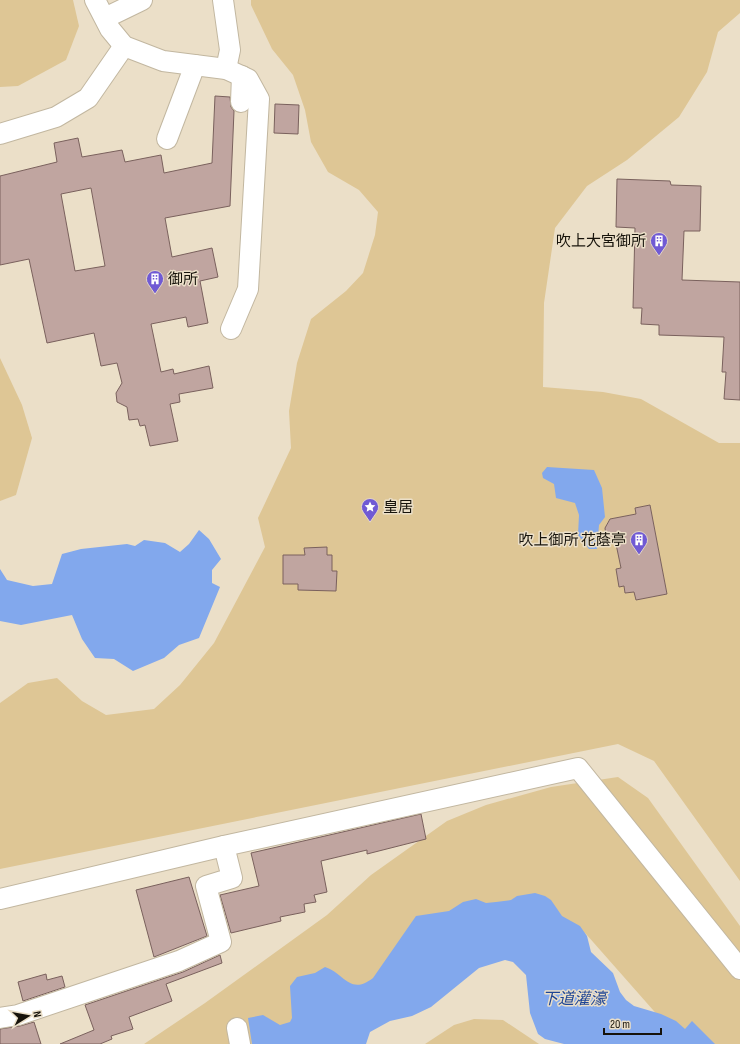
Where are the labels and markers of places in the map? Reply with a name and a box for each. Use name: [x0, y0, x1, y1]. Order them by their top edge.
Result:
building icon: 吹上大宮御所: [649, 231, 669, 256]
place label: 吹上大宮御所: [556, 232, 646, 251]
building icon: 御所: [145, 269, 165, 294]
place label: 御所: [168, 270, 198, 289]
place icon: 皇居: [360, 497, 380, 522]
place label: 皇居: [383, 498, 413, 517]
building icon: 吹上御所 花蔭亭: [629, 530, 649, 555]
place label: 吹上御所 花蔭亭: [519, 531, 626, 550]

